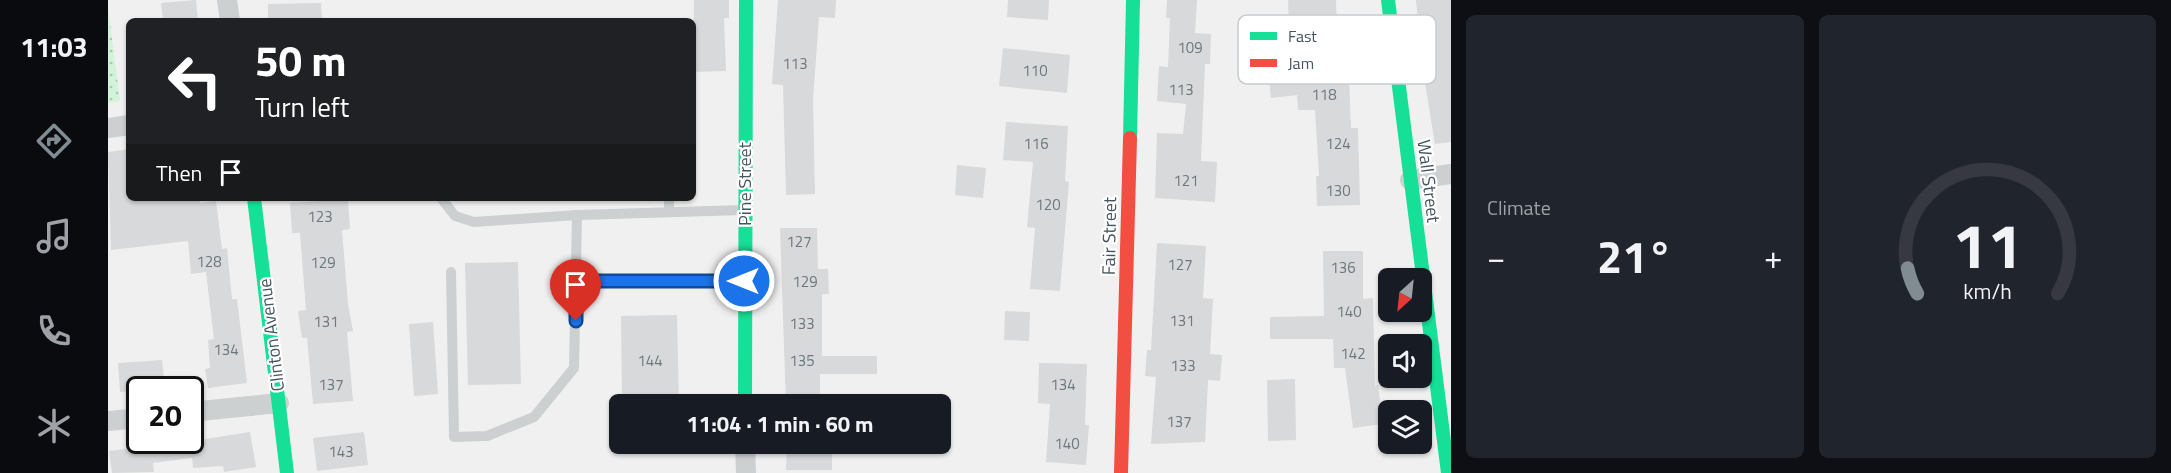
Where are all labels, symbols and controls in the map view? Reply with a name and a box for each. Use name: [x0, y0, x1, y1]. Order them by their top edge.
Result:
legend: [1238, 15, 1436, 84]
text: Fast: [1288, 24, 1317, 48]
text: 11:03: [20, 26, 88, 67]
text: 50 m: [255, 28, 347, 92]
house number: 109: [1177, 36, 1203, 59]
icon: left: [156, 42, 234, 120]
text: Jam: [1288, 51, 1314, 75]
house number: 113: [782, 52, 808, 75]
house number: 110: [1022, 59, 1048, 82]
house number: 113: [1168, 78, 1194, 101]
house number: 118: [1311, 83, 1337, 106]
text: Turn left: [255, 86, 349, 127]
icon: directions: [33, 120, 75, 162]
house number: 116: [1023, 132, 1049, 155]
house number: 124: [1325, 132, 1351, 155]
street label: Wall Street: [1411, 138, 1448, 225]
street label: Pine Street: [731, 141, 758, 226]
text: Then: [156, 156, 202, 190]
icon: arrive: [214, 156, 247, 189]
house number: 121: [1173, 169, 1199, 192]
house number: 130: [1325, 179, 1351, 202]
text: Climate: [1487, 192, 1551, 223]
house number: 120: [1035, 193, 1061, 216]
street label: Fair Street: [1095, 196, 1123, 275]
text: 11: [1952, 197, 2022, 292]
house number: 123: [307, 205, 333, 228]
icon: music: [33, 215, 75, 257]
text: 21°: [1597, 222, 1673, 290]
house number: 127: [786, 230, 812, 253]
text: −: [1487, 232, 1505, 282]
text: +: [1764, 232, 1782, 282]
position arrow: [712, 249, 776, 313]
house number: 128: [196, 250, 222, 273]
house number: 129: [310, 251, 336, 274]
house number: 127: [1167, 253, 1193, 276]
house number: 136: [1330, 256, 1356, 279]
pin: [550, 259, 601, 321]
icon: arrive: [559, 268, 592, 301]
north arrow: [1378, 268, 1432, 322]
map controls: [1378, 268, 1432, 454]
house number: 129: [792, 270, 818, 293]
text: km/h: [1963, 275, 2012, 307]
street label: Clinton Avenue: [251, 277, 291, 393]
house number: 140: [1336, 300, 1362, 323]
house number: 131: [1169, 309, 1195, 332]
icon: phone: [33, 310, 75, 352]
house number: 131: [313, 310, 339, 333]
house number: 133: [789, 312, 815, 335]
button: sound: [1378, 334, 1432, 388]
house number: 134: [213, 338, 239, 361]
house number: 142: [1340, 342, 1366, 365]
house number: 144: [637, 349, 663, 372]
house number: 135: [789, 349, 815, 372]
house number: 133: [1170, 354, 1196, 377]
house number: 137: [318, 373, 344, 396]
house number: 134: [1050, 373, 1076, 396]
speed limit sign: 20: [126, 376, 204, 454]
button: layers: [1378, 400, 1432, 454]
icon: climate: [33, 405, 75, 447]
text: 11:04 · 1 min · 60 m: [687, 407, 873, 441]
house number: 137: [1166, 410, 1192, 433]
house number: 140: [1054, 432, 1080, 455]
house number: 143: [328, 440, 354, 463]

